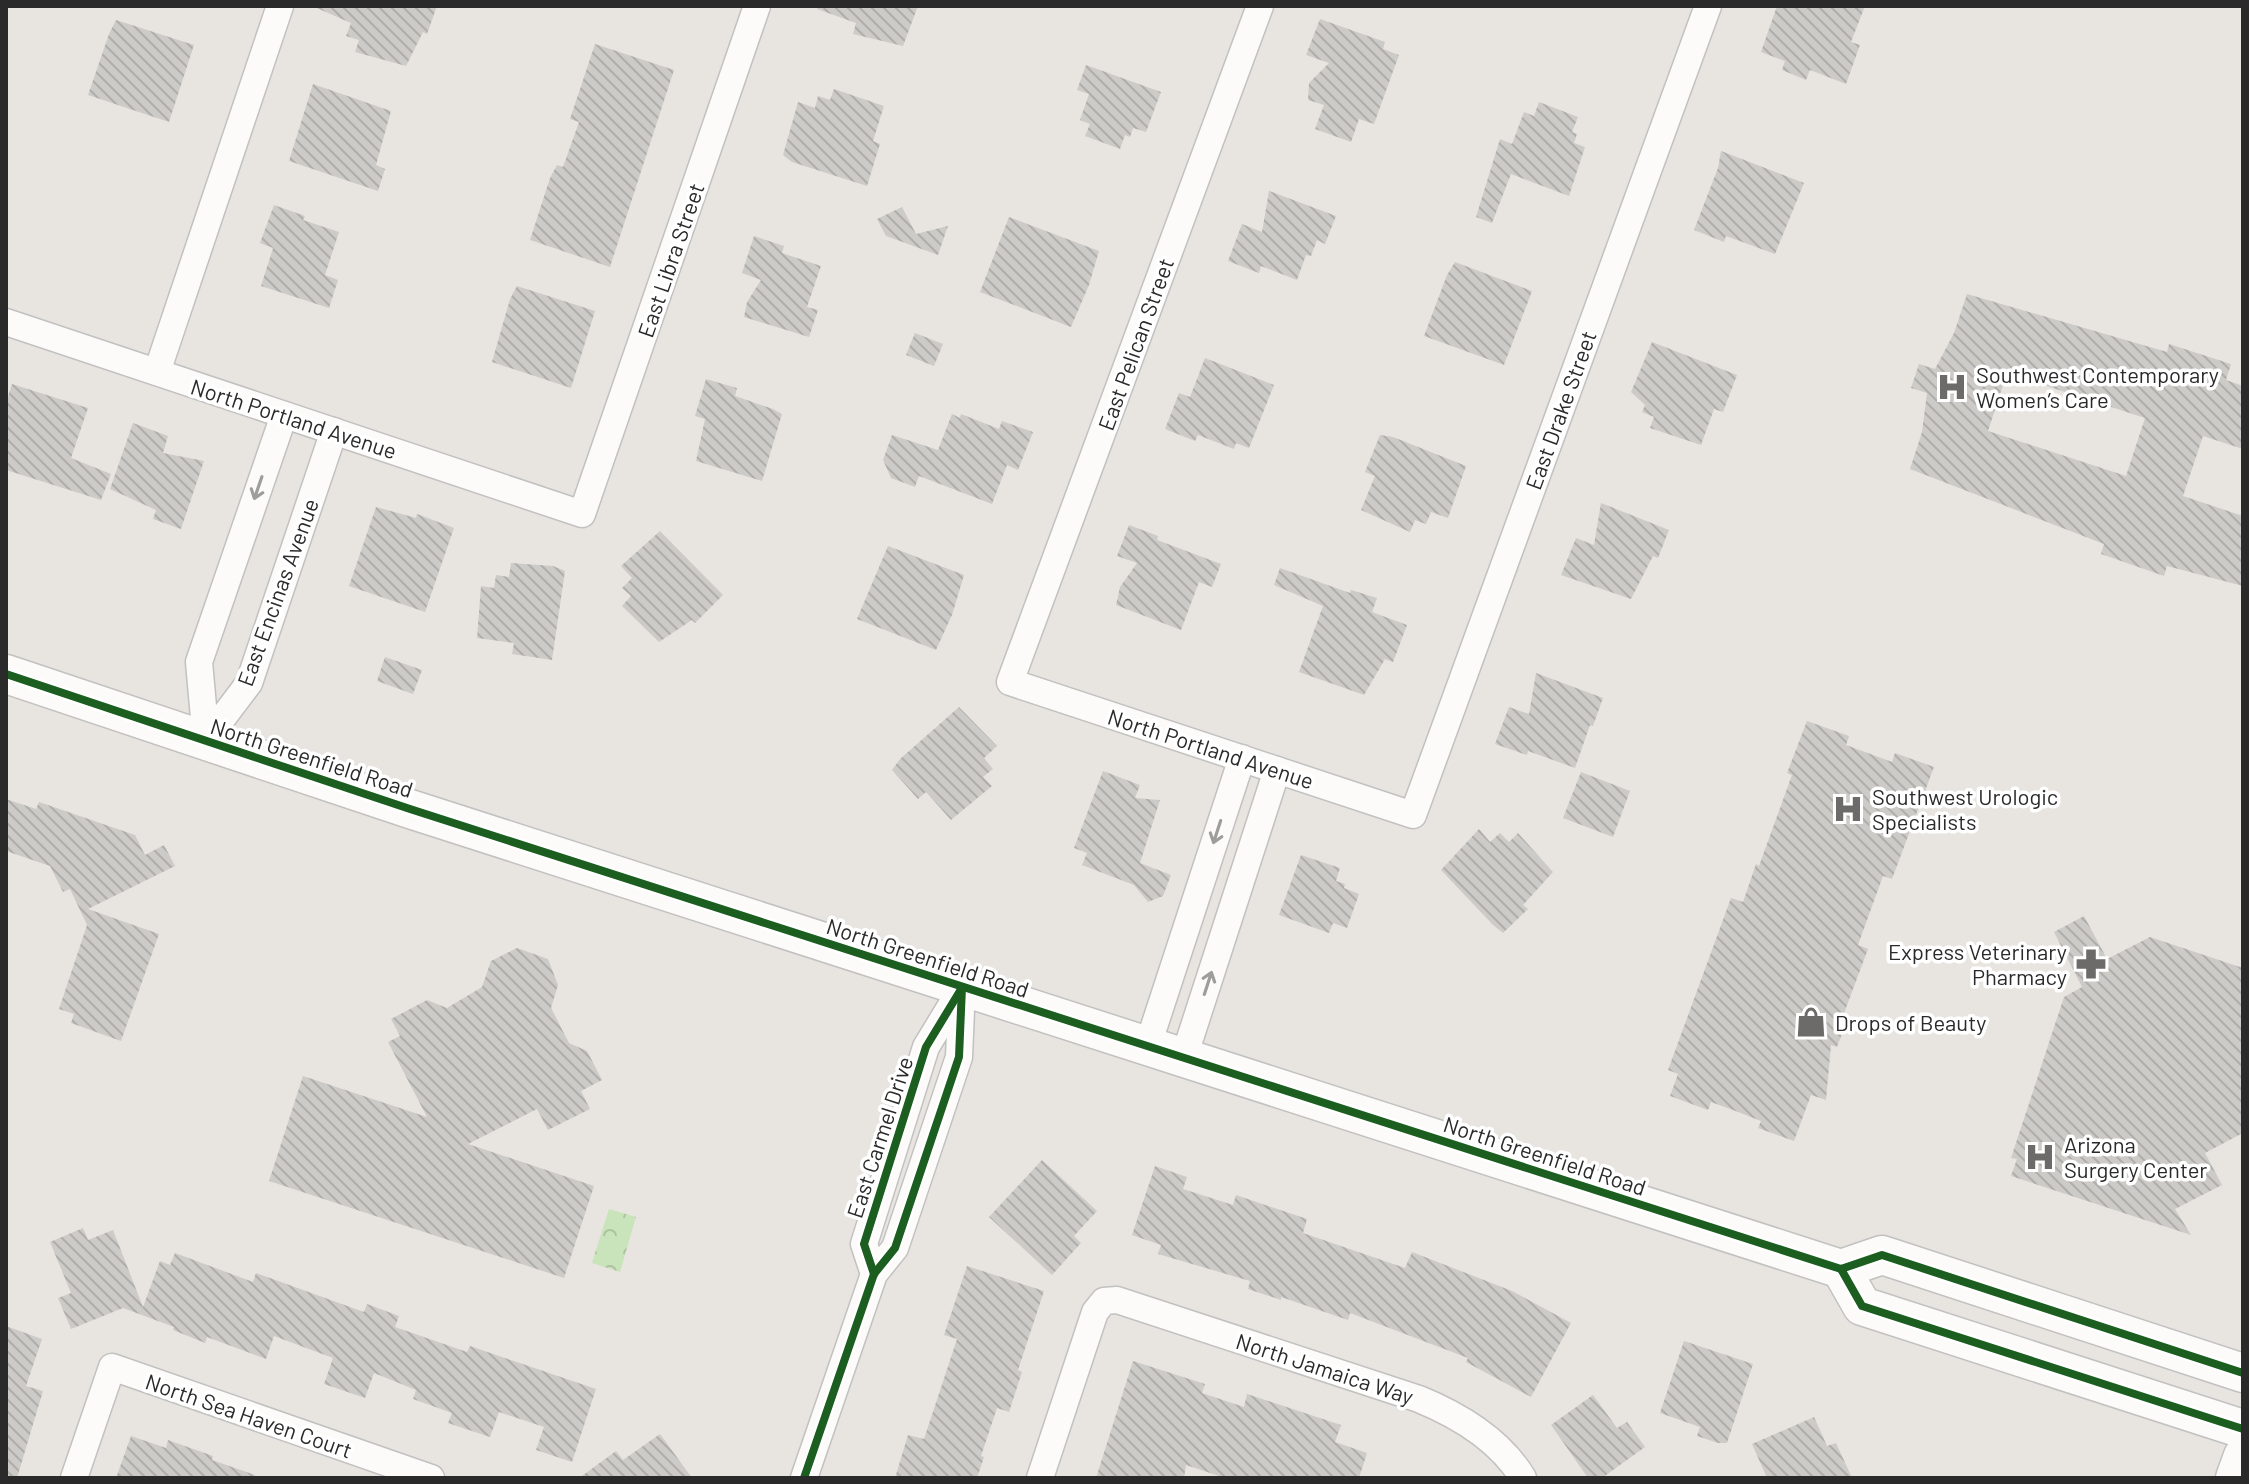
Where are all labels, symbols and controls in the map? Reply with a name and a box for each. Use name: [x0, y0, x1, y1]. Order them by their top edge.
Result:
street label: East Libra Street: [631, 180, 709, 340]
street label: East Pelican Street: [1092, 254, 1178, 434]
street label: East Drake Street: [1519, 327, 1601, 493]
place label: Southwest Contemporary Women’s Care: [1976, 361, 2219, 412]
hospital icon: Southwest Contemporary Women’s Care: [1935, 370, 1969, 404]
street label: North Portland Avenue: [188, 372, 400, 464]
one-way arrow: [250, 476, 265, 501]
street label: East Encinas Avenue: [231, 495, 323, 689]
street label: North Portland Avenue: [1105, 702, 1317, 794]
street label: North Greenfield Road: [207, 712, 417, 802]
place label: Southwest Urologic Specialists: [1872, 783, 2058, 834]
hospital icon: Southwest Urologic Specialists: [1831, 792, 1865, 826]
one-way arrow: [1209, 820, 1224, 845]
street label: North Greenfield Road: [823, 912, 1033, 1002]
place label: Express Veterinary Pharmacy: [1888, 938, 2067, 989]
pharmacy icon: Express Veterinary Pharmacy: [2074, 947, 2108, 981]
one-way arrow: [1202, 970, 1217, 995]
shop icon: Drops of Beauty: [1794, 1005, 1828, 1039]
place label: Drops of Beauty: [1835, 1009, 1986, 1035]
street label: East Carmel Drive: [841, 1053, 917, 1221]
street label: North Greenfield Road: [1440, 1110, 1650, 1200]
place label: Arizona Surgery Center: [2064, 1131, 2207, 1182]
hospital icon: Arizona Surgery Center: [2023, 1140, 2057, 1174]
street label: North Jamaica Way: [1233, 1327, 1417, 1409]
street label: North Sea Haven Court: [142, 1367, 356, 1463]

